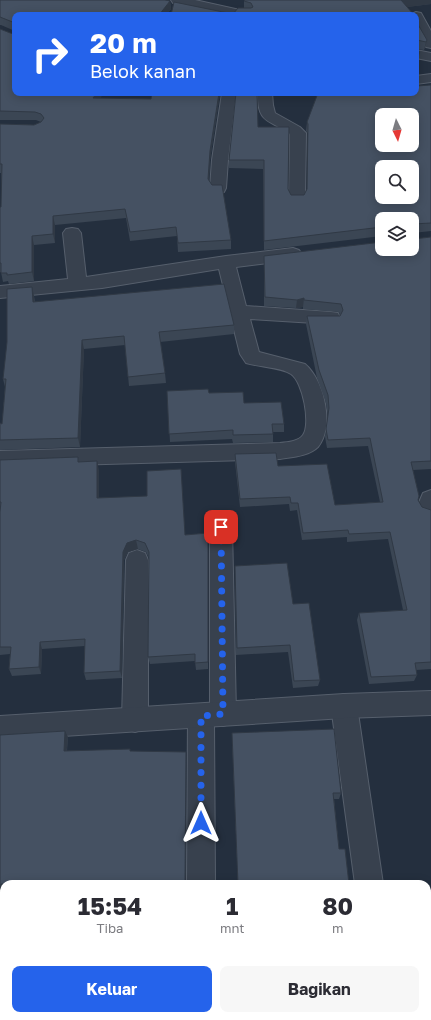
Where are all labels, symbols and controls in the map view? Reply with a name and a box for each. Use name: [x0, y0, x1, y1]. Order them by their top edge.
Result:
text: 20 m: [90, 26, 157, 59]
icon: right: [24, 28, 76, 80]
text: Belok kanan: [90, 60, 196, 82]
north arrow: [375, 108, 419, 152]
map controls: [375, 108, 419, 256]
button: search: [375, 160, 419, 204]
button: layers: [375, 212, 419, 256]
pin: [204, 510, 238, 544]
icon: arrive: [210, 516, 232, 538]
position arrow: [180, 802, 222, 844]
text: 15:54: [78, 891, 142, 920]
text: 1: [226, 891, 238, 920]
text: 80: [322, 891, 353, 920]
text: Tiba: [97, 920, 123, 936]
text: mnt: [220, 920, 244, 936]
text: m: [332, 920, 343, 936]
button: Keluar: [12, 966, 212, 1012]
button: Bagikan: [220, 966, 419, 1012]

